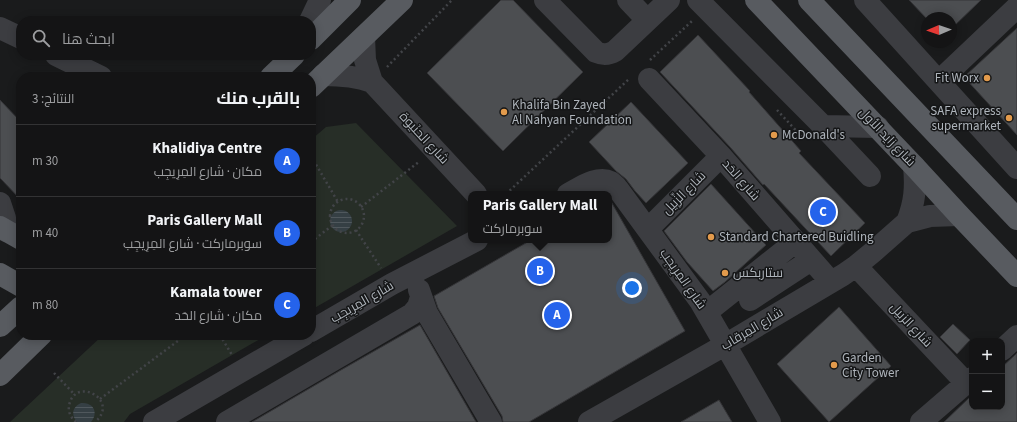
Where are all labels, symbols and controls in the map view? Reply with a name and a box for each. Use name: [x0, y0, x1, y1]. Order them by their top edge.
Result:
north arrow: [921, 12, 957, 48]
search box: [16, 16, 316, 60]
icon: search: [30, 27, 52, 49]
text: ابحث هنا: [62, 29, 115, 50]
place label: Fit Worx: [935, 69, 979, 87]
marker: Fit Worx: [982, 73, 992, 83]
text: بالقرب منك: [216, 87, 300, 111]
text: النتائج: 3: [32, 90, 75, 108]
place label: Khalifa Bin Zayed Al Nahyan Foundation: [512, 96, 632, 129]
place label: SAFA express supermarket: [930, 102, 1002, 135]
street label: شارع زايد الأول: [854, 104, 920, 170]
marker: Khalifa Bin Zayed Al Nahyan Foundation: [499, 107, 509, 117]
street label: شارع الحنَيوة: [395, 108, 453, 168]
marker: SAFA express supermarket: [1004, 113, 1014, 123]
place label: McDonald's: [782, 126, 846, 144]
marker: McDonald's: [769, 130, 779, 140]
text: Khalidiya Centre: [152, 138, 262, 159]
text: 30 m: [32, 152, 58, 170]
text: A: [283, 152, 291, 170]
street label: شارع الحَد: [718, 155, 764, 205]
text: مكان · شارع المِرِيجِب: [154, 163, 262, 181]
street label: شارع الزِّبِيل: [658, 167, 710, 219]
popup: [468, 191, 612, 243]
text: Paris Gallery Mall: [483, 195, 597, 216]
pin: C: [810, 197, 836, 227]
text: Paris Gallery Mall: [147, 210, 262, 231]
text: سوبرماركت: [483, 220, 543, 238]
text: 40 m: [32, 224, 58, 242]
text: B: [283, 224, 291, 242]
place label: Standard Chartered Buidling: [719, 228, 874, 246]
marker: Standard Chartered Buidling: [706, 232, 716, 242]
text: سوبرماركت · شارع المِرِيجِب: [123, 235, 262, 253]
street label: شارع المِرِيجِب: [655, 245, 711, 313]
pin: B: [527, 256, 553, 286]
place label: ستاربكس: [733, 264, 783, 282]
marker: ستاربكس: [720, 268, 730, 278]
street label: شارع المِرِيجِب: [327, 277, 397, 327]
your location: [622, 278, 642, 298]
text: Kamala tower: [170, 282, 262, 303]
text: 80 m: [32, 296, 58, 314]
text: C: [283, 296, 291, 314]
street label: شارع الزبيل: [886, 299, 936, 351]
pin: A: [544, 300, 570, 330]
street label: شارع المِرقاب: [718, 303, 786, 355]
text: مكان · شارع الحَد: [175, 307, 262, 325]
map controls: [969, 338, 1005, 410]
button: +: [969, 338, 1005, 374]
place label: Garden City Tower: [842, 349, 900, 382]
marker: Garden City Tower: [829, 360, 839, 370]
button: −: [969, 374, 1005, 410]

